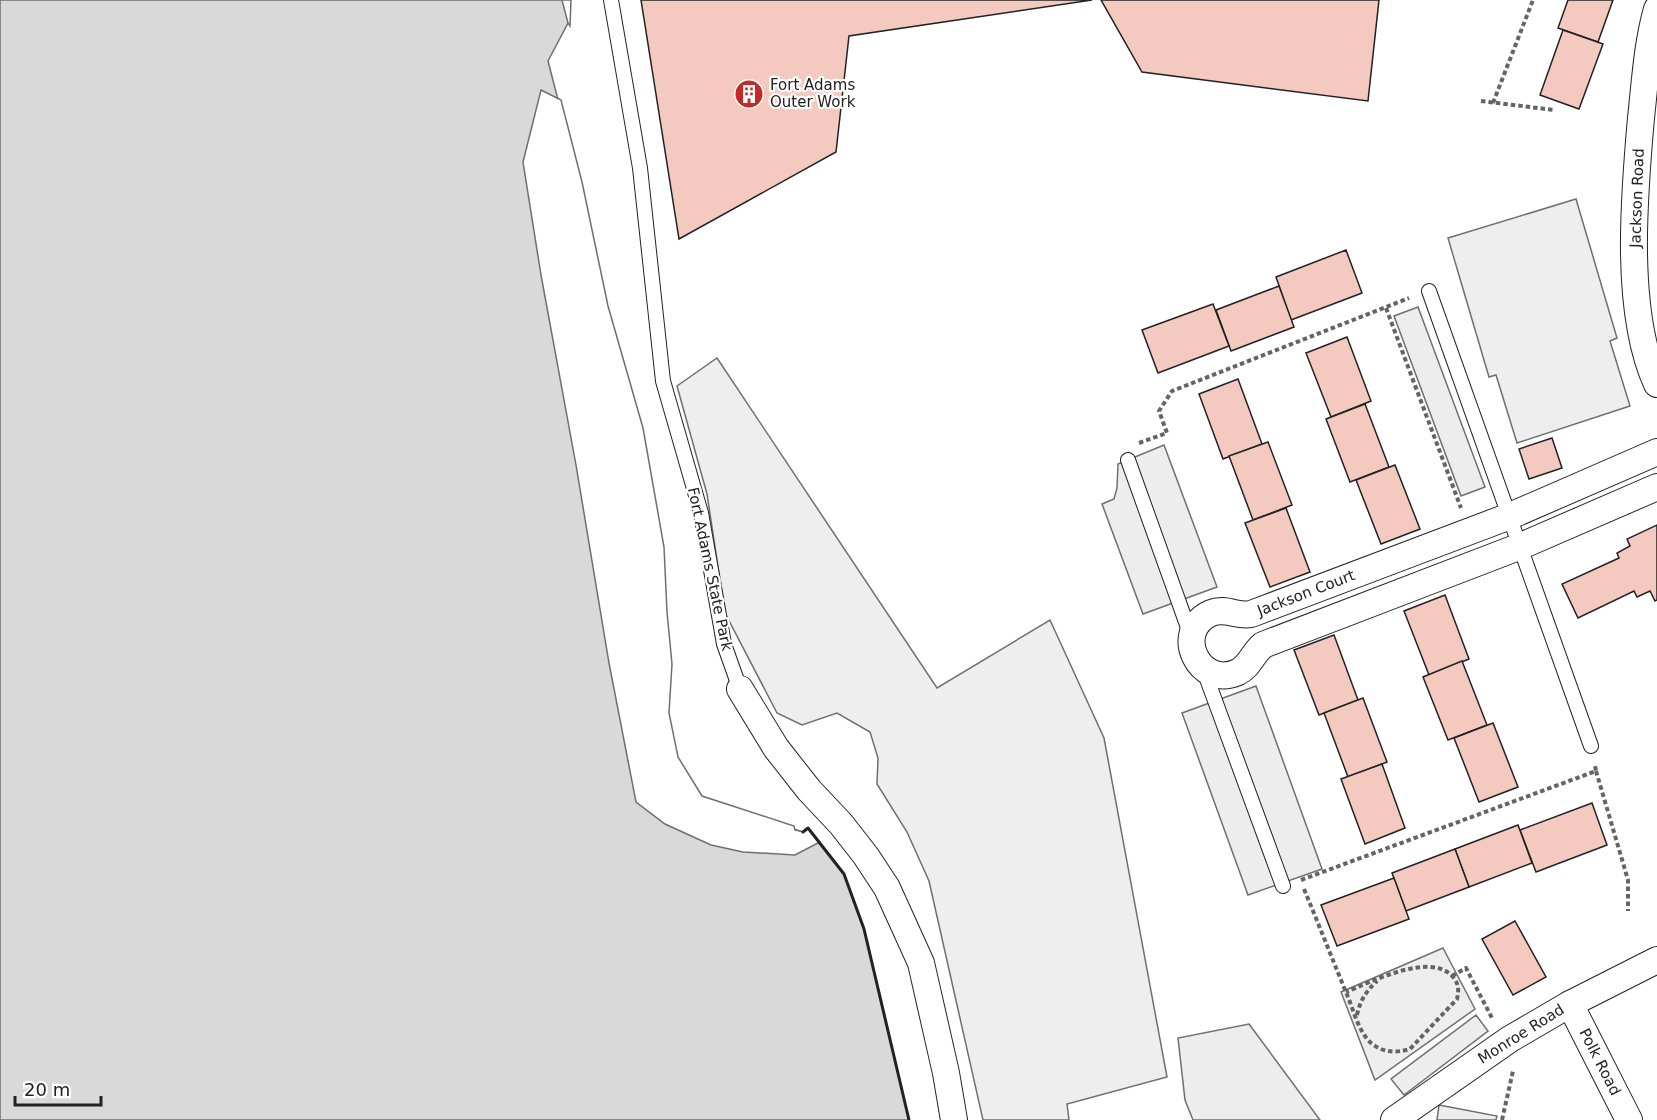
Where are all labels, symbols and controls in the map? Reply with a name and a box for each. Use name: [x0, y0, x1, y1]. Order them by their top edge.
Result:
place label: Fort Adams Outer Work: [770, 76, 856, 111]
building icon: Fort Adams Outer Work: [733, 78, 765, 110]
street label: Jackson Road: [1626, 148, 1648, 249]
street label: Fort Adams State Park: [684, 486, 736, 653]
street label: Jackson Court: [1254, 566, 1357, 620]
street label: Monroe Road: [1475, 1000, 1567, 1068]
street label: Polk Road: [1575, 1025, 1625, 1099]
scale bar: [15, 1069, 100, 1107]
text: 20 m: [24, 1079, 70, 1100]

